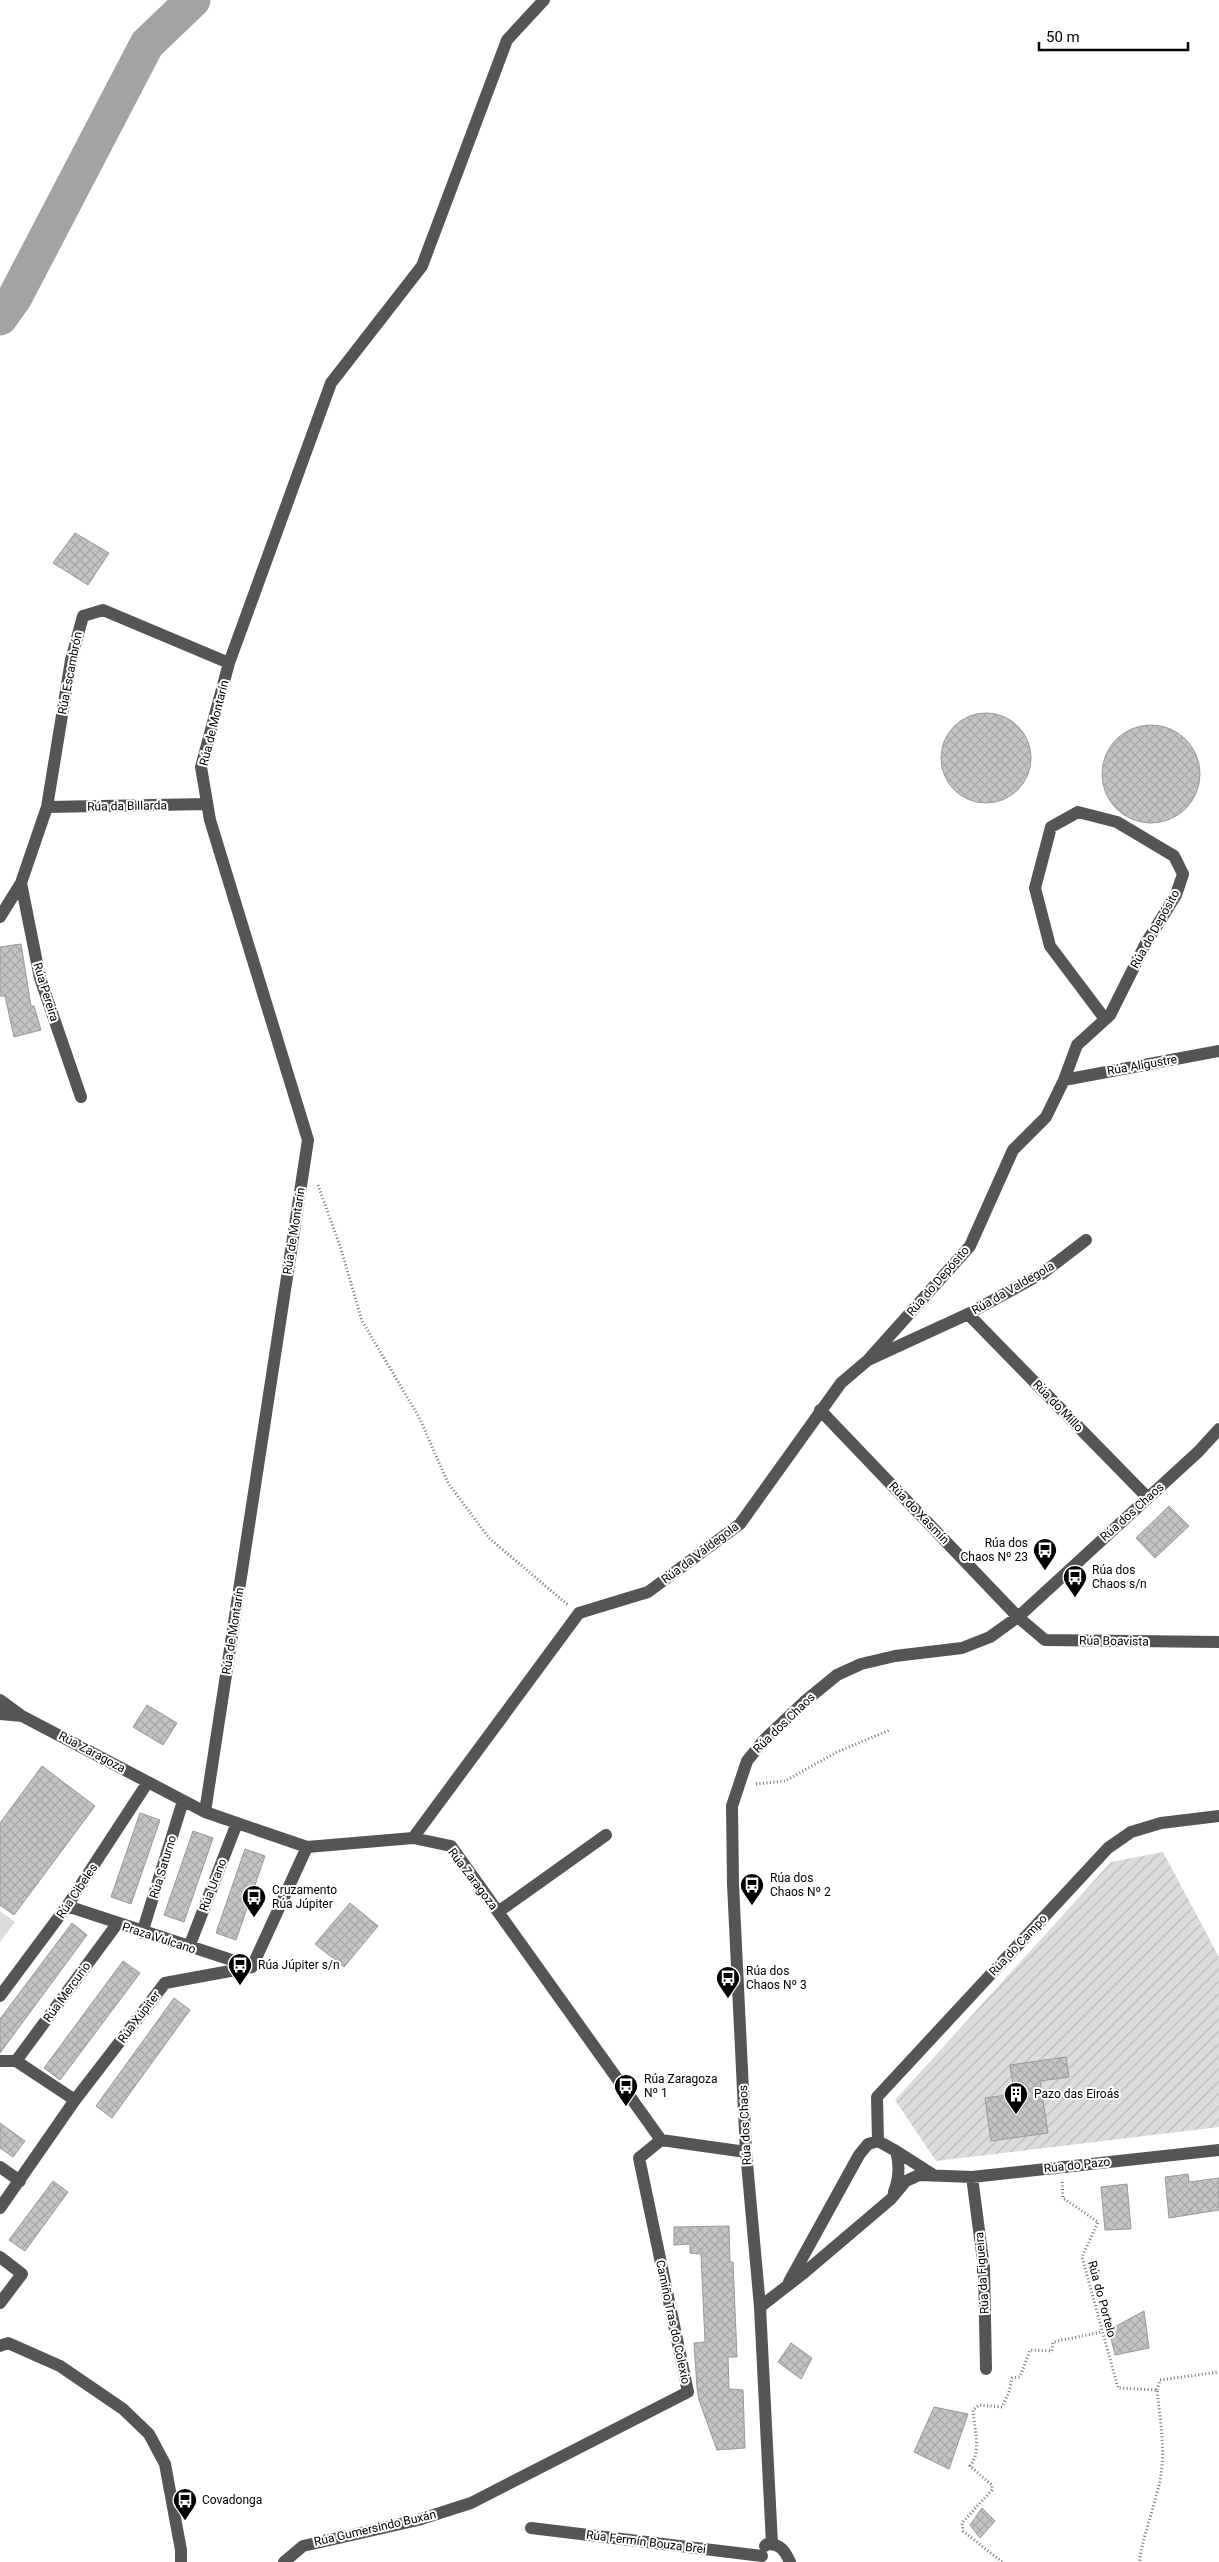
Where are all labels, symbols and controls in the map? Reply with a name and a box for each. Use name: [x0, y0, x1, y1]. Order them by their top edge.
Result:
scale bar: [1039, 20, 1188, 52]
text: 50 m: [1046, 28, 1080, 46]
street label: Rúa Escambrón: [55, 630, 85, 716]
street label: Rúa de Montarín: [197, 679, 231, 767]
street label: Rúa da Billarda: [87, 798, 167, 814]
street label: Rúa do Depósito: [1128, 887, 1182, 971]
street label: Rúa Pereira: [30, 961, 62, 1023]
street label: Rúa Aligustre: [1106, 1052, 1178, 1078]
street label: Rúa de Montarín: [280, 1187, 308, 1275]
street label: Rúa do Depósito: [904, 1243, 972, 1319]
street label: Rúa da Valdegola: [969, 1259, 1057, 1317]
street label: Rúa do Millo: [1030, 1377, 1086, 1435]
street label: Rúa do Xasmín: [886, 1479, 952, 1547]
street label: Rúa dos Chaos: [1097, 1480, 1167, 1544]
street label: Rúa da Valdegola: [659, 1519, 741, 1587]
place label: Rúa dos Chaos Nº 23: [961, 1536, 1028, 1564]
bus stop icon: Rúa dos Chaos Nº 23: [1032, 1537, 1058, 1571]
place label: Rúa dos Chaos s/n: [1092, 1563, 1147, 1591]
bus stop icon: Rúa dos Chaos s/n: [1062, 1564, 1088, 1598]
street label: Rúa de Montarín: [219, 1587, 247, 1675]
street label: Rúa Boavista: [1079, 1633, 1149, 1649]
street label: Rúa dos Chaos: [750, 1690, 818, 1756]
street label: Rúa Zaragoza: [56, 1729, 128, 1775]
street label: Rúa Saturno: [147, 1834, 179, 1900]
street label: Rúa Zaragoza: [445, 1845, 501, 1913]
street label: Rúa Urano: [197, 1857, 229, 1913]
street label: Rúa Cibeles: [54, 1861, 100, 1921]
place label: Rúa dos Chaos Nº 2: [770, 1871, 831, 1899]
bus stop icon: Rúa dos Chaos Nº 2: [739, 1872, 765, 1906]
place label: Cruzamento Rúa Júpiter: [272, 1883, 337, 1911]
bus stop icon: Cruzamento Rúa Júpiter: [241, 1884, 267, 1918]
street label: Rúa do Campo: [986, 1911, 1050, 1978]
street label: Praza Vulcano: [120, 1919, 198, 1957]
bus stop icon: Rúa Júpiter s/n: [227, 1952, 253, 1986]
place label: Rúa Júpiter s/n: [258, 1958, 340, 1972]
street label: Rúa Mercurio: [40, 1959, 94, 2025]
place label: Rúa dos Chaos Nº 3: [746, 1964, 807, 1992]
bus stop icon: Rúa dos Chaos Nº 3: [715, 1965, 741, 1999]
street label: Rúa Xúpiter: [115, 1988, 163, 2046]
place label: Rúa Zaragoza Nº 1: [644, 2072, 718, 2100]
bus stop icon: Rúa Zaragoza Nº 1: [613, 2073, 639, 2107]
building icon: Pazo das Eiroás: [1003, 2081, 1029, 2115]
street label: Rúa dos Chaos: [736, 2085, 754, 2165]
place label: Pazo das Eiroás: [1034, 2087, 1119, 2101]
street label: Rúa do Pazo: [1043, 2155, 1111, 2175]
street label: Rúa da Figueira: [972, 2231, 992, 2315]
street label: Camiño Tras do Colexio: [653, 2259, 693, 2385]
street label: Rúa do Portelo: [1085, 2259, 1119, 2339]
bus stop icon: Covadonga: [172, 2487, 198, 2521]
place label: Covadonga: [202, 2493, 262, 2507]
street label: Rúa Gumersindo Buxán: [313, 2507, 437, 2549]
street label: Rúa Fermín Bouza Brei: [585, 2528, 707, 2556]

